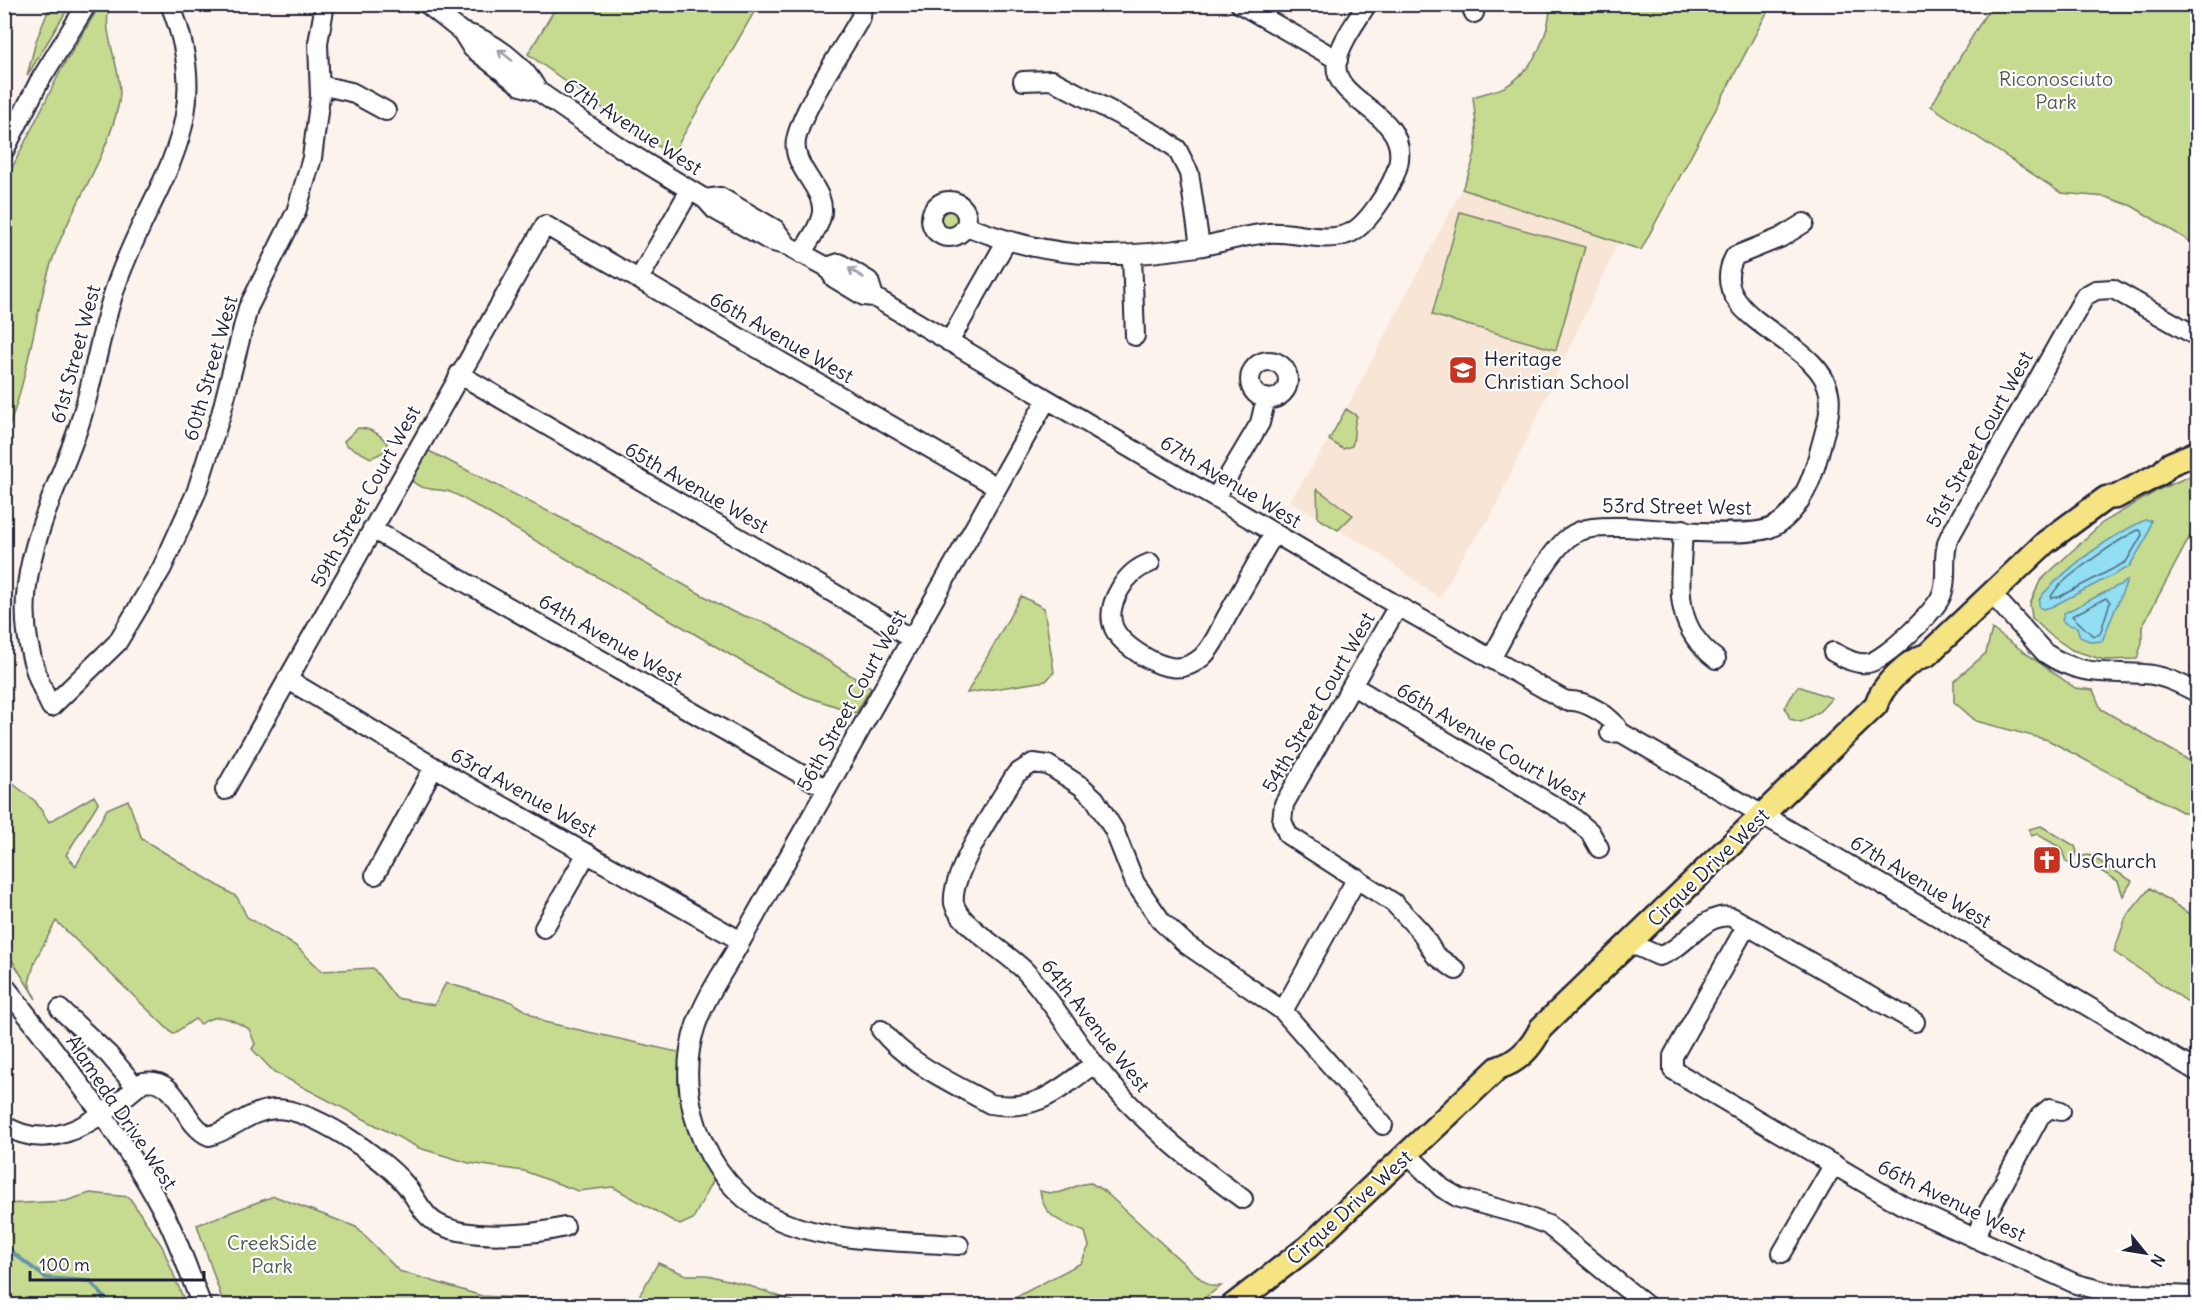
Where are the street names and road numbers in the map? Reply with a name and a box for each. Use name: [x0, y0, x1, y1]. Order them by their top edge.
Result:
street label: 67th Avenue West: [559, 72, 707, 180]
street label: 61st Street West: [45, 282, 106, 426]
street label: 66th Avenue West: [706, 286, 859, 388]
street label: 60th Street West: [177, 292, 243, 444]
street label: 51st Street Court West: [1920, 346, 2038, 532]
street label: 59th Street Court West: [305, 401, 425, 591]
street label: 67th Avenue West: [1156, 429, 1306, 533]
street label: 65th Avenue West: [621, 436, 774, 538]
street label: 53rd Street West: [1602, 492, 1752, 520]
street label: 64th Avenue West: [535, 588, 688, 690]
street label: 56th Street Court West: [791, 605, 911, 795]
street label: 54th Street Court West: [1256, 607, 1380, 797]
street label: 66th Avenue Court West: [1392, 676, 1592, 810]
street label: 63rd Avenue West: [447, 741, 602, 843]
street label: Cirque Drive West: [1642, 802, 1774, 932]
street label: 67th Avenue West: [1846, 829, 1996, 933]
street label: 64th Avenue West: [1036, 953, 1156, 1097]
street label: Alameda Drive West: [61, 1030, 183, 1194]
street label: Cirque Drive West: [1281, 1144, 1417, 1270]
street label: 66th Avenue West: [1874, 1153, 2031, 1247]

